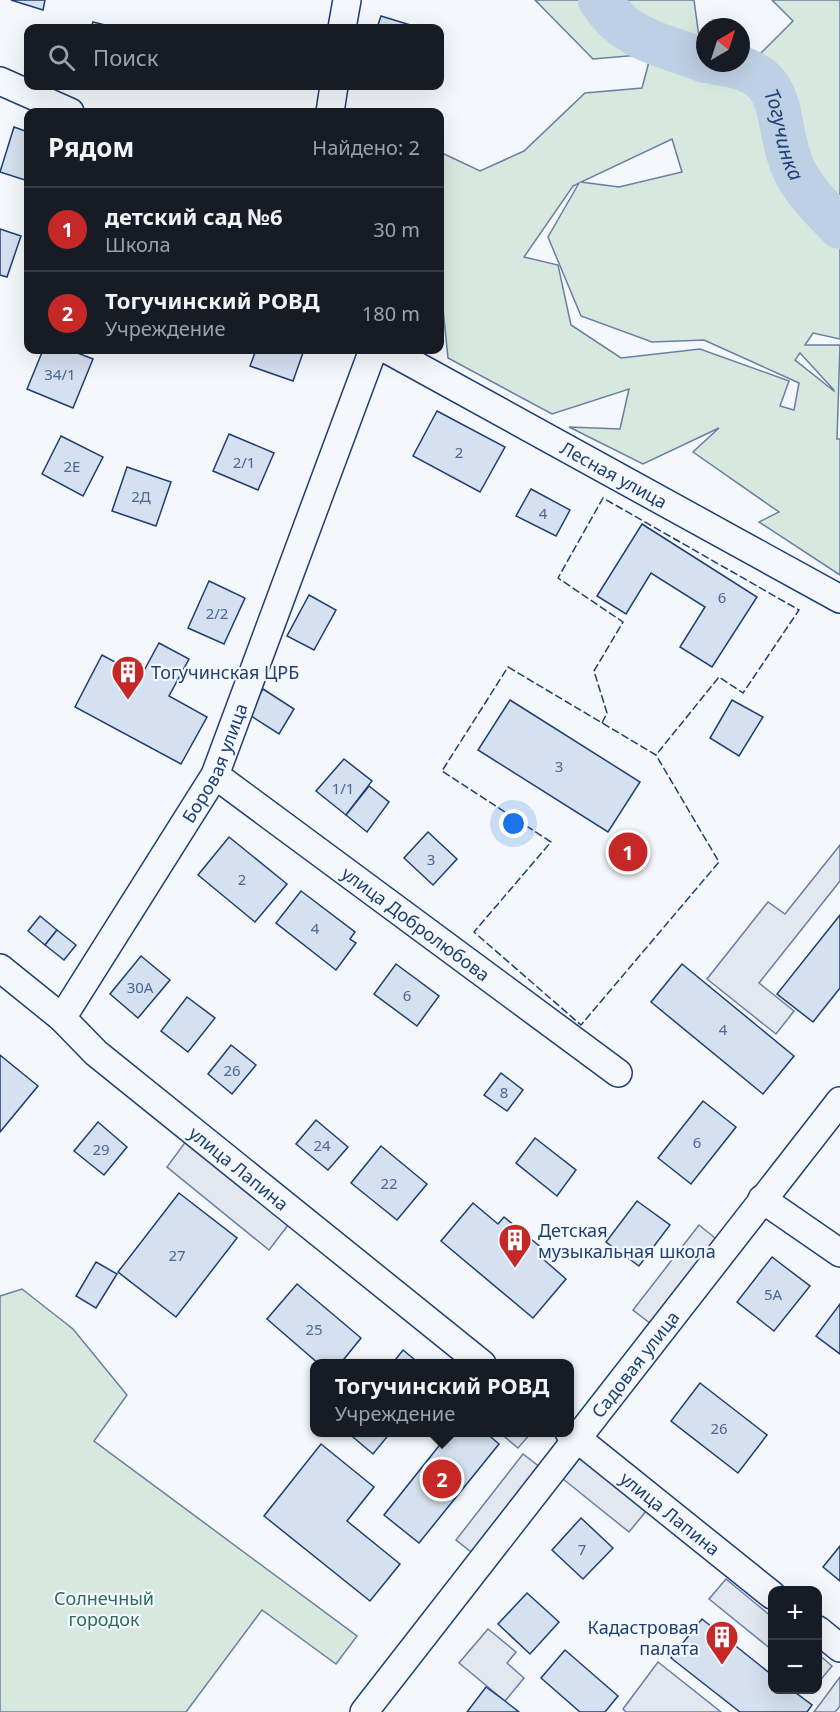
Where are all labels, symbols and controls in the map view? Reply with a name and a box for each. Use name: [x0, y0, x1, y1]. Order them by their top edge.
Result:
north arrow: [696, 18, 750, 72]
search box: [24, 24, 444, 90]
icon: search: [45, 41, 78, 74]
text: Поиск: [93, 42, 158, 72]
water label: Тогучинка: [759, 84, 810, 185]
text: Рядом: [48, 129, 134, 165]
text: Найдено: 2: [312, 134, 420, 161]
text: детский сад №6: [105, 201, 283, 231]
text: 1: [62, 216, 73, 243]
text: 30 m: [373, 216, 420, 243]
text: Школа: [105, 231, 171, 258]
text: Тогучинский РОВД: [105, 285, 320, 315]
text: 2: [62, 300, 73, 327]
text: 180 m: [362, 300, 420, 327]
text: Учреждение: [105, 315, 226, 342]
house number: 34/1: [44, 364, 76, 384]
street label: Лесная улица: [556, 435, 672, 514]
house number: 2: [455, 442, 463, 462]
house number: 2/1: [233, 452, 255, 472]
house number: 2Е: [64, 456, 80, 476]
house number: 2Д: [131, 486, 151, 506]
house number: 4: [539, 503, 548, 523]
house number: 6: [718, 587, 726, 607]
house number: 2/2: [206, 603, 228, 623]
building icon: Тогучинская ЦРБ: [110, 654, 146, 701]
place label: Тогучинская ЦРБ: [151, 660, 299, 684]
street label: Боровая улица: [176, 700, 253, 827]
house number: 3: [555, 756, 563, 776]
house number: 1/1: [332, 778, 354, 798]
your location: [499, 809, 528, 838]
pin: 1: [608, 830, 648, 874]
house number: 3: [427, 849, 435, 869]
street label: улица Добролюбова: [337, 861, 495, 986]
house number: 2: [238, 869, 246, 889]
house number: 4: [311, 918, 320, 938]
house number: 30А: [127, 977, 154, 997]
house number: 6: [403, 985, 411, 1005]
house number: 4: [719, 1019, 728, 1039]
house number: 26: [223, 1060, 241, 1080]
house number: 8: [500, 1082, 508, 1102]
street label: улица Лапина: [184, 1121, 294, 1216]
house number: 6: [693, 1132, 701, 1152]
house number: 24: [313, 1135, 331, 1155]
house number: 29: [92, 1139, 110, 1159]
house number: 22: [380, 1173, 398, 1193]
place label: Детская музыкальная школа: [538, 1218, 716, 1263]
building icon: Детская музыкальная школа: [497, 1222, 533, 1269]
house number: 27: [168, 1245, 186, 1265]
house number: 5А: [764, 1284, 783, 1304]
street label: Садовая улица: [586, 1306, 684, 1423]
house number: 25: [305, 1319, 323, 1339]
popup: [310, 1359, 574, 1437]
text: Тогучинский РОВД: [335, 1370, 549, 1400]
text: Учреждение: [335, 1400, 455, 1427]
house number: 26: [710, 1418, 728, 1438]
pin: 2: [422, 1456, 462, 1502]
street label: улица Лапина: [615, 1466, 725, 1561]
house number: 7: [578, 1539, 586, 1559]
park label: Солнечный городок: [54, 1586, 154, 1631]
map controls: [768, 1586, 822, 1694]
button: +: [768, 1586, 822, 1640]
place label: Кадастровая палата: [588, 1615, 699, 1660]
building icon: Кадастровая палата: [704, 1619, 740, 1666]
button: −: [768, 1640, 822, 1694]

